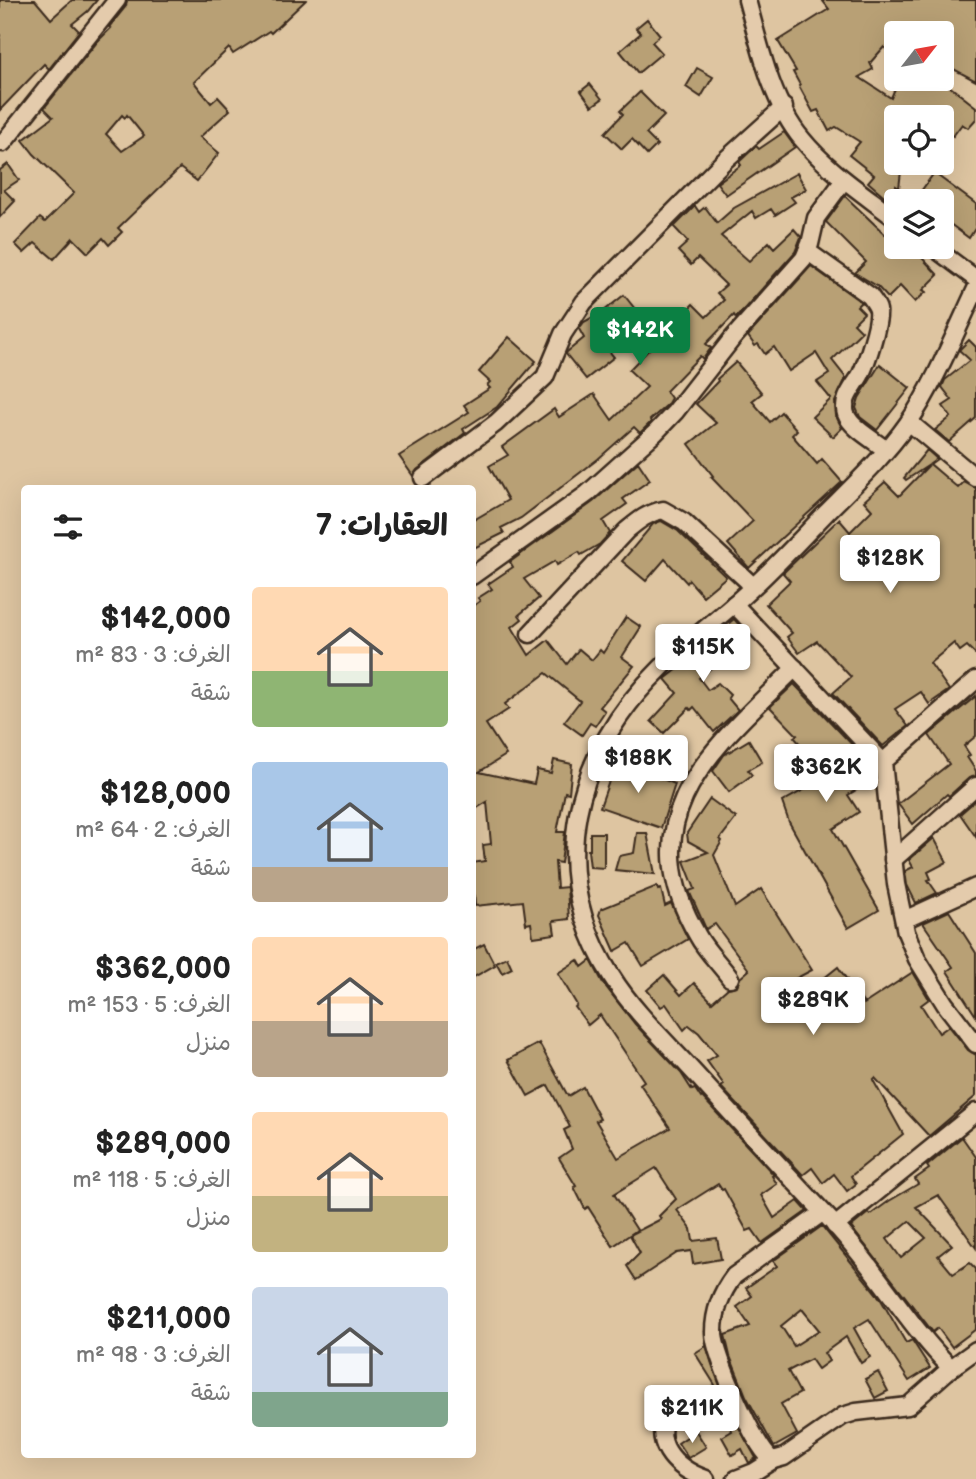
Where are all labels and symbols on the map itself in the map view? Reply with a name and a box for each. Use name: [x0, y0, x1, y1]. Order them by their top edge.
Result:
north arrow: [884, 21, 954, 91]
pin: $142K: [591, 308, 689, 367]
pin: $128K: [841, 536, 939, 595]
pin: $115K: [654, 624, 752, 684]
pin: $188K: [589, 736, 687, 795]
pin: $362K: [777, 744, 875, 804]
pin: $289K: [764, 978, 862, 1037]
pin: $211K: [643, 1386, 741, 1445]

